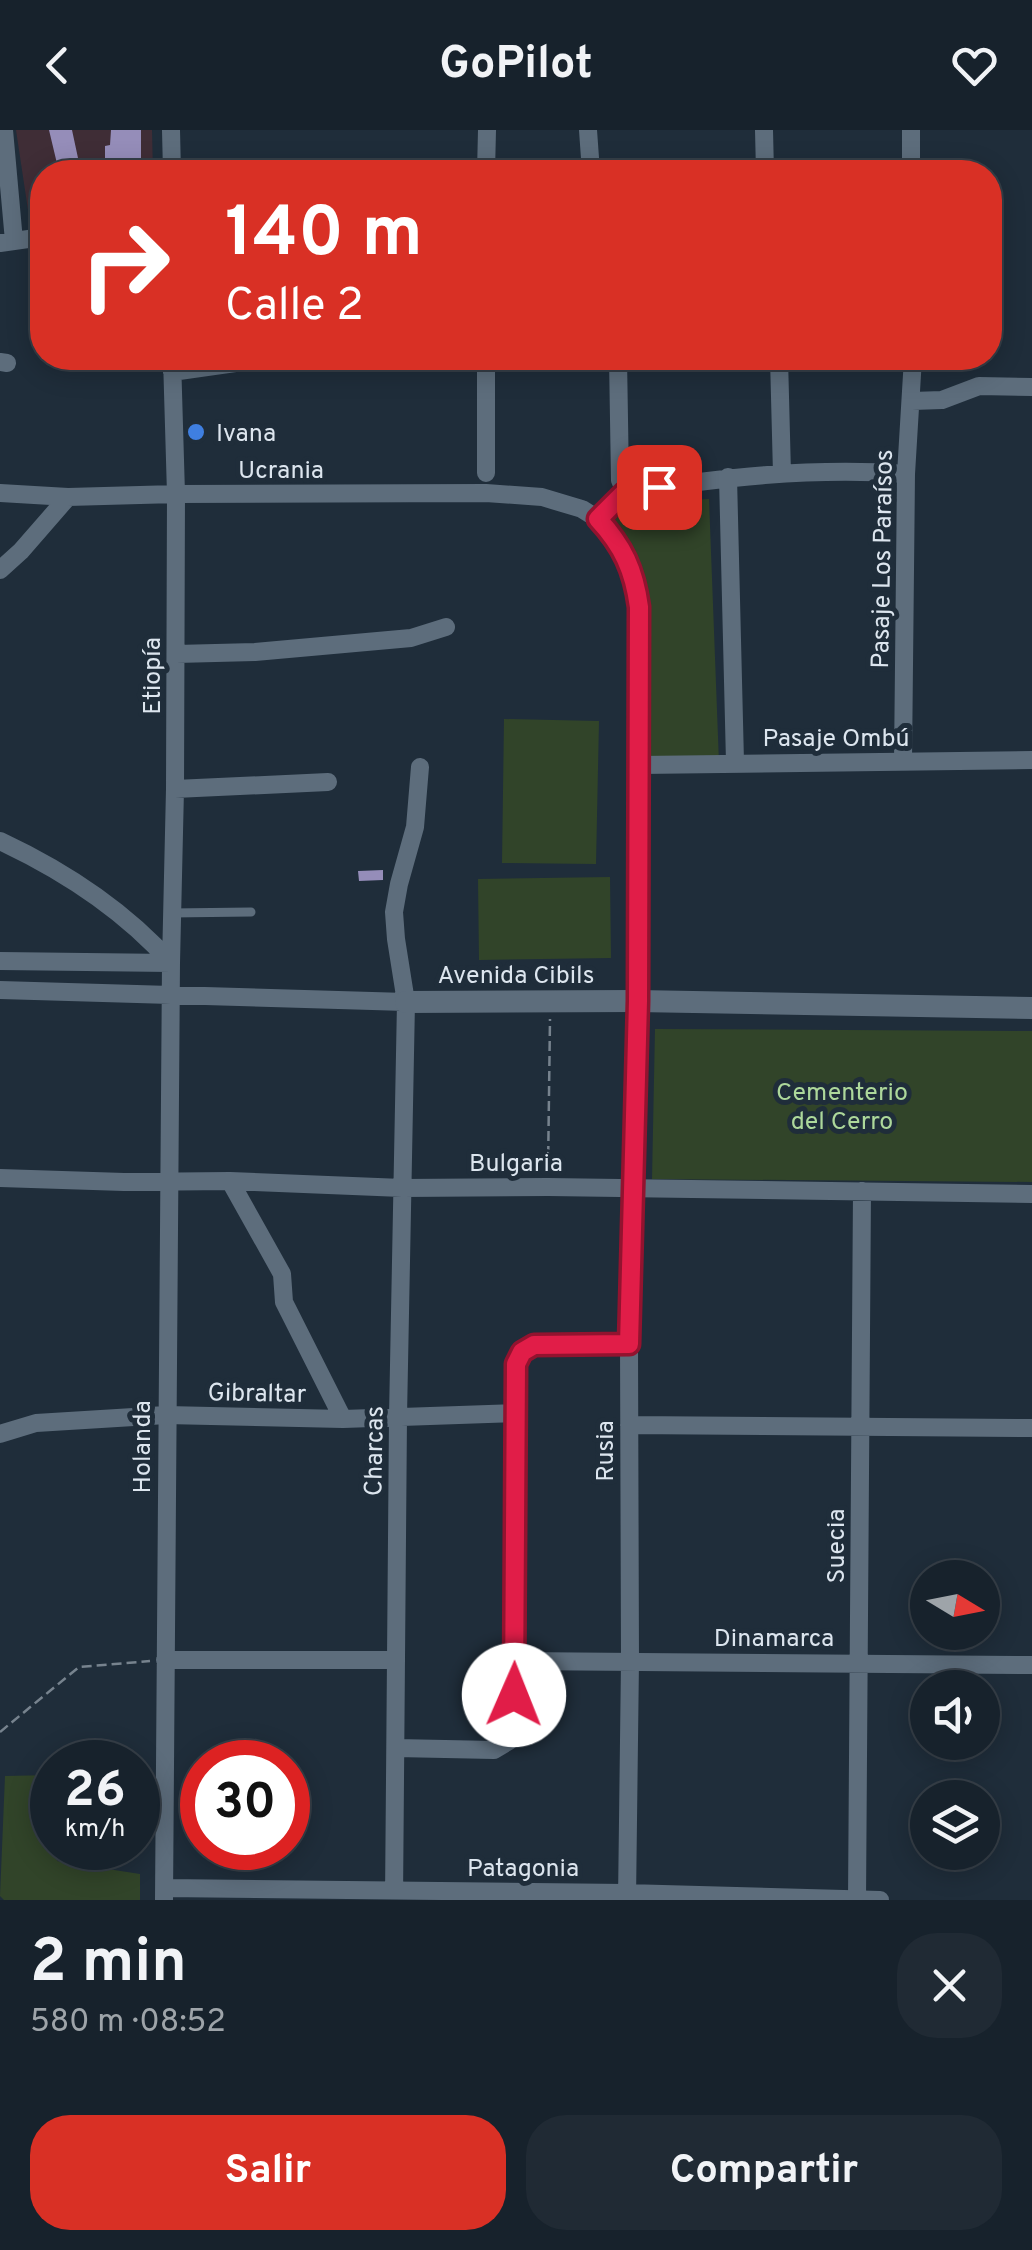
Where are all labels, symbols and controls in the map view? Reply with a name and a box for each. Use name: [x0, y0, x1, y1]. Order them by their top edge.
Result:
text: GoPilot: [439, 37, 593, 94]
icon: back: [30, 38, 85, 93]
icon: heart: [947, 38, 1002, 93]
text: 140 m: [225, 192, 423, 281]
icon: right: [60, 200, 190, 330]
text: Calle 2: [225, 279, 364, 336]
place label: Ivana: [216, 419, 276, 451]
marker: Ivana: [185, 421, 207, 443]
pin: [617, 445, 702, 530]
street label: Pasaje Los Paraísos: [866, 449, 902, 669]
street label: Ucrania: [238, 456, 324, 488]
icon: arrive: [632, 460, 687, 515]
street label: Etiopía: [138, 637, 170, 715]
street label: Pasaje Ombú: [762, 724, 910, 756]
street label: Avenida Cibils: [438, 961, 594, 993]
park label: Cementerio del Cerro: [776, 1078, 908, 1139]
street label: Bulgaria: [469, 1149, 563, 1181]
street label: Gibraltar: [207, 1378, 307, 1412]
street label: Holanda: [128, 1400, 160, 1494]
street label: Charcas: [359, 1406, 393, 1496]
street label: Rusia: [591, 1420, 623, 1482]
street label: Suecia: [822, 1509, 854, 1583]
north arrow: [910, 1560, 1000, 1650]
map controls: [910, 1560, 1000, 1870]
street label: Dinamarca: [714, 1624, 834, 1656]
position arrow: [462, 1643, 566, 1747]
button: sound: [910, 1670, 1000, 1760]
speed limit sign: 30: [180, 1740, 310, 1870]
text: 26: [64, 1761, 126, 1824]
button: layers: [910, 1780, 1000, 1870]
text: km/h: [65, 1814, 125, 1846]
street label: Patagonia: [467, 1854, 579, 1886]
text: 2 min: [30, 1927, 187, 2003]
button: close: [897, 1933, 1002, 2038]
text: 580 m · 08:52: [30, 2003, 226, 2043]
button: Salir: [30, 2115, 506, 2230]
button: Compartir: [526, 2115, 1002, 2230]

